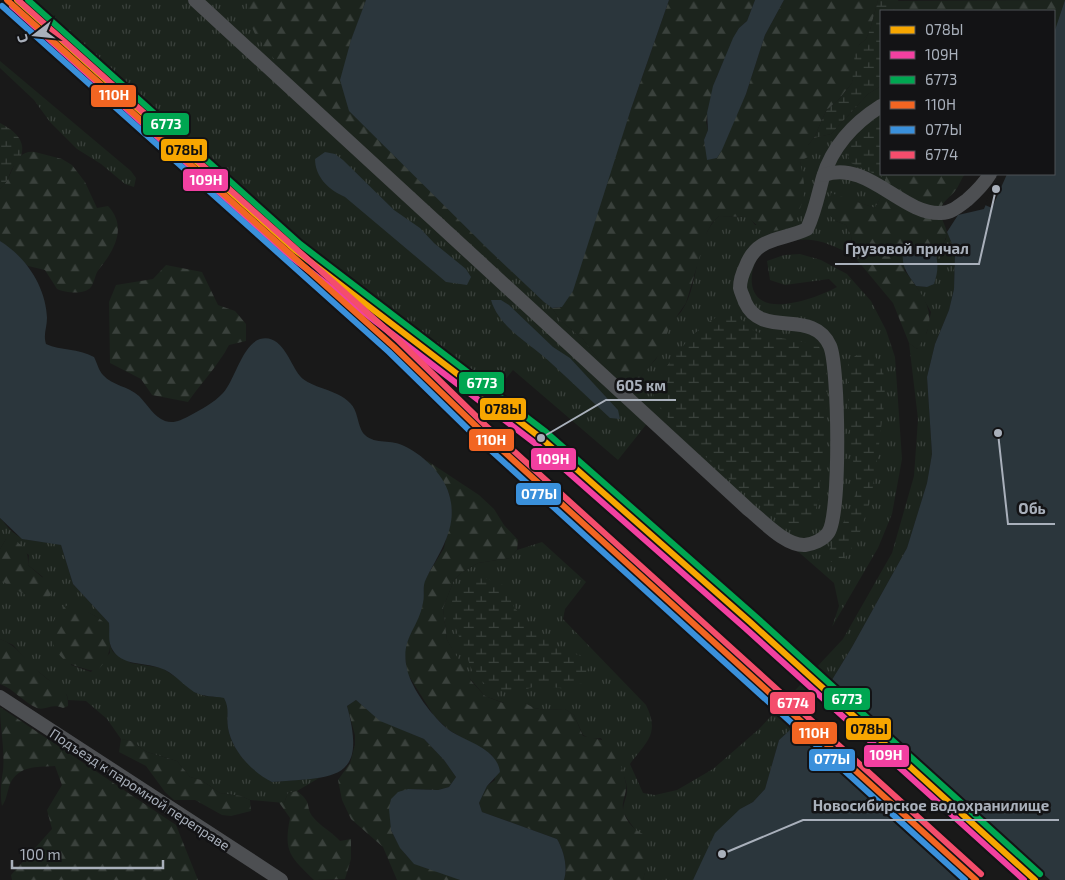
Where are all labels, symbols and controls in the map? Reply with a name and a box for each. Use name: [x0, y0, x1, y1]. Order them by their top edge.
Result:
north arrow: [10, 10, 60, 60]
legend: [880, 10, 1055, 175]
text: 078Ы: [925, 20, 964, 38]
text: С: [13, 32, 31, 45]
text: 109Н: [925, 45, 959, 63]
text: 6773: [925, 70, 957, 88]
line badge: 110Н: [90, 84, 137, 108]
text: 110Н: [99, 86, 129, 103]
text: 110Н: [925, 95, 956, 113]
line badge: 6773: [142, 112, 190, 136]
text: 6773: [151, 115, 182, 132]
text: 077Ы: [925, 120, 962, 138]
line badge: 078Ы: [160, 138, 208, 162]
text: 078Ы: [165, 141, 203, 158]
text: 6774: [925, 145, 958, 163]
line badge: 109Н: [182, 168, 229, 192]
text: 109Н: [190, 171, 222, 188]
callout: Грузовой причал: [835, 234, 979, 264]
text: Грузовой причал: [845, 239, 969, 257]
callout: 605 км: [606, 370, 676, 400]
line badge: 6773: [458, 371, 505, 395]
text: 6773: [467, 374, 498, 391]
text: 605 км: [616, 376, 666, 394]
line badge: 078Ы: [479, 397, 527, 421]
text: 078Ы: [484, 400, 522, 417]
line badge: 110Н: [468, 428, 515, 452]
text: 110Н: [476, 431, 506, 448]
line badge: 109Н: [530, 447, 577, 471]
text: 109Н: [537, 450, 569, 467]
line badge: 077Ы: [515, 482, 562, 506]
text: 077Ы: [521, 485, 557, 502]
callout: Обь: [1008, 494, 1055, 524]
text: Обь: [1018, 499, 1046, 517]
line badge: 6773: [823, 687, 871, 711]
text: 6773: [832, 690, 863, 707]
line badge: 6774: [769, 691, 816, 715]
text: 6774: [777, 694, 809, 711]
line badge: 078Ы: [845, 717, 892, 741]
text: 078Ы: [850, 720, 888, 737]
line badge: 110Н: [791, 721, 838, 745]
street label: Подъезд к паромной переправе: [47, 724, 233, 854]
text: 110Н: [799, 724, 829, 741]
line badge: 109Н: [863, 744, 910, 768]
text: 109Н: [870, 746, 902, 763]
line badge: 077Ы: [808, 748, 856, 772]
text: 077Ы: [814, 750, 850, 767]
callout: Новосибирское водохранилище: [803, 790, 1059, 820]
text: Новосибирское водохранилище: [813, 796, 1049, 814]
scale bar: [12, 838, 164, 870]
text: 100 m: [20, 845, 61, 863]

